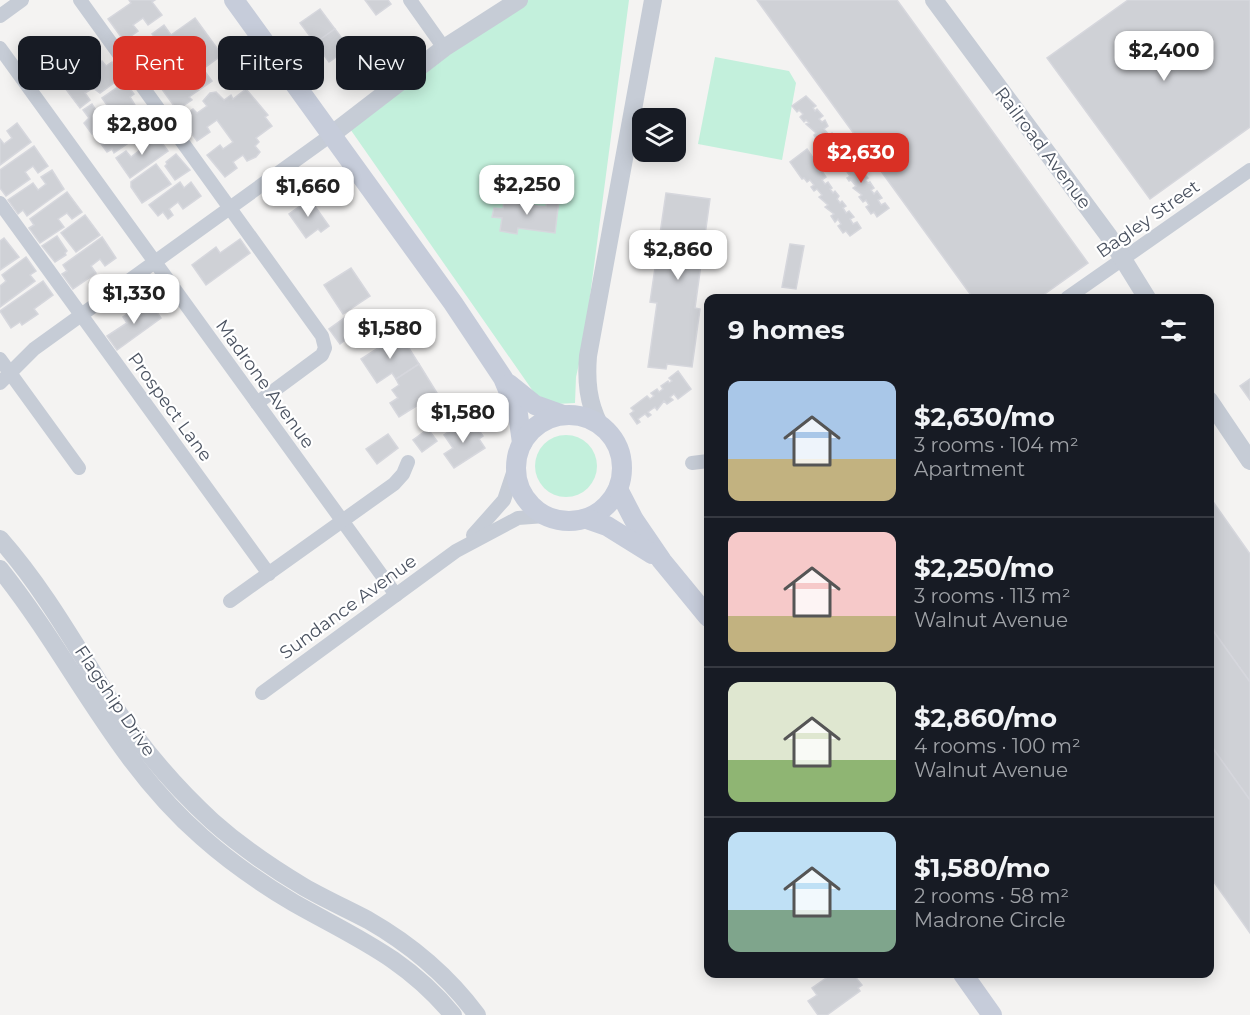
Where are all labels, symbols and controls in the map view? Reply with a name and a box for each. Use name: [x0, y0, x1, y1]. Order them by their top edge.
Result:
pin: $2,400: [1115, 31, 1213, 82]
chip: Buy: [18, 36, 101, 90]
chip: Rent: [113, 36, 206, 90]
chip: Filters: [218, 36, 324, 90]
chip: New: [336, 36, 426, 90]
text: $2,400: [1129, 38, 1199, 62]
street label: Railroad Avenue: [990, 83, 1096, 213]
pin: $2,800: [93, 105, 191, 156]
map controls: [632, 108, 686, 162]
button: layers: [632, 108, 686, 162]
text: $2,800: [107, 112, 177, 136]
pin: $2,630: [812, 133, 910, 184]
text: $2,630: [827, 140, 895, 164]
pin: $2,250: [478, 165, 576, 216]
pin: $1,660: [259, 167, 357, 218]
text: $2,250: [493, 172, 561, 196]
text: $1,660: [276, 174, 340, 198]
street label: Bagley Street: [1092, 175, 1204, 263]
pin: $2,860: [629, 230, 727, 281]
text: $2,860: [643, 237, 713, 261]
pin: $1,330: [85, 274, 183, 325]
text: $1,330: [103, 281, 166, 305]
pin: $1,580: [341, 309, 439, 360]
text: 9 homes: [728, 314, 845, 346]
icon: filters: [1157, 314, 1190, 347]
street label: Madrone Avenue: [211, 315, 319, 453]
text: $1,580: [358, 316, 422, 340]
street label: Prospect Lane: [123, 348, 217, 466]
pin: $1,580: [414, 393, 512, 444]
text: $1,580: [431, 400, 495, 424]
text: $2,630/mo: [914, 401, 1055, 433]
icon: home: [776, 405, 848, 477]
text: 3 rooms · 104 m²: [914, 433, 1079, 457]
text: Apartment: [914, 457, 1025, 481]
street label: Sundance Avenue: [275, 550, 421, 664]
text: $2,250/mo: [914, 552, 1054, 584]
icon: home: [776, 556, 848, 628]
text: 3 rooms · 113 m²: [914, 584, 1071, 608]
text: Walnut Avenue: [914, 608, 1068, 632]
street label: Flagship Drive: [70, 641, 160, 761]
text: $2,860/mo: [914, 702, 1057, 734]
icon: home: [776, 706, 848, 778]
text: 4 rooms · 100 m²: [914, 734, 1081, 758]
text: Walnut Avenue: [914, 758, 1068, 782]
text: $1,580/mo: [914, 852, 1050, 884]
icon: home: [776, 856, 848, 928]
text: 2 rooms · 58 m²: [914, 884, 1069, 908]
text: Madrone Circle: [914, 908, 1066, 932]

